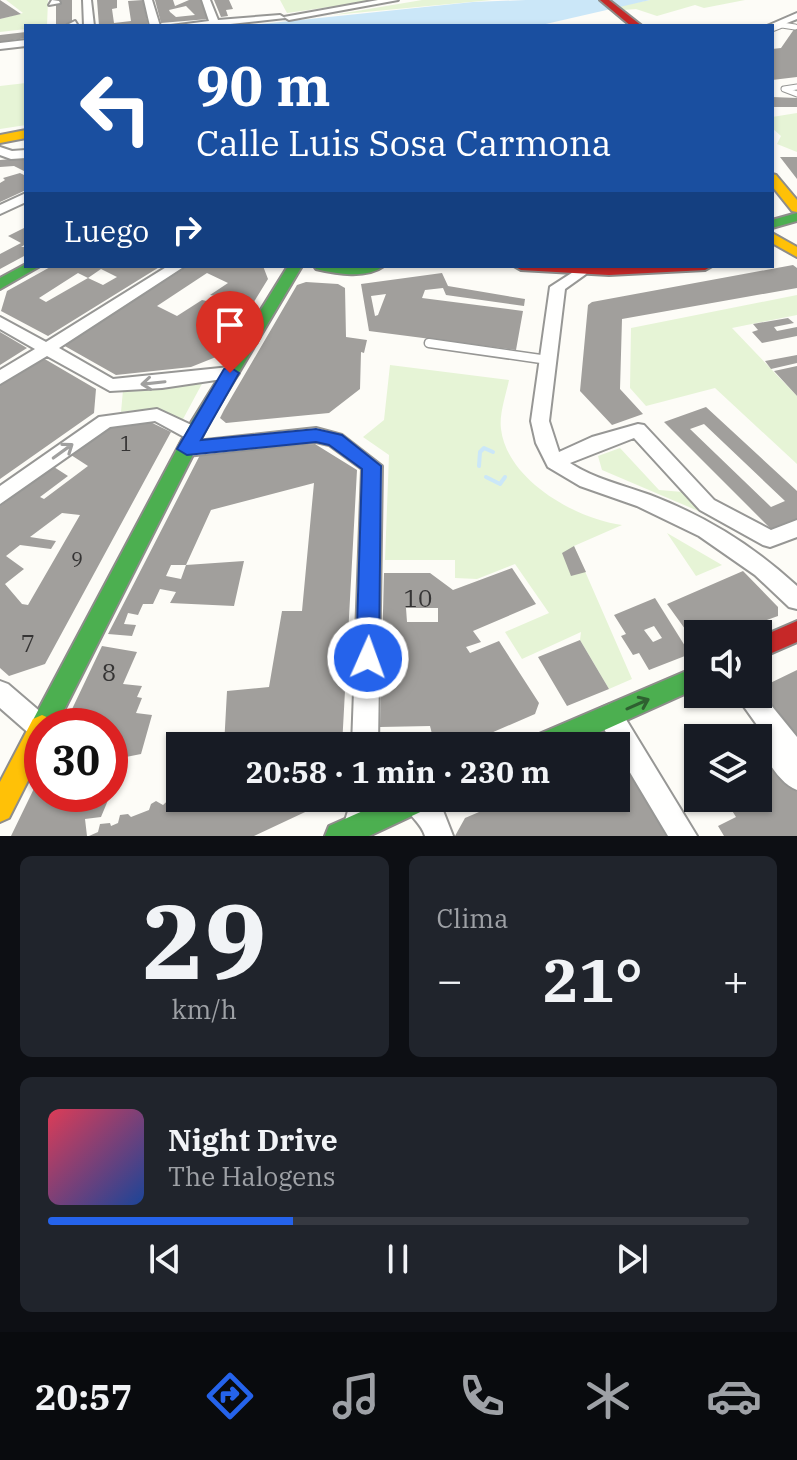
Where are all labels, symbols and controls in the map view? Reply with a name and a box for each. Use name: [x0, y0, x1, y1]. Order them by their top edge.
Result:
text: 90 m: [196, 49, 331, 121]
icon: left: [64, 56, 168, 160]
text: Calle Luis Sosa Carmona: [196, 119, 611, 166]
icon: right: [165, 208, 209, 252]
text: Luego: [64, 211, 149, 250]
pin: [196, 291, 264, 373]
icon: arrive: [208, 303, 252, 347]
one-way arrow: [140, 376, 167, 391]
house number: 1: [120, 430, 132, 457]
one-way arrow: [52, 443, 74, 459]
house number: 9: [71, 546, 83, 573]
house number: 10: [404, 582, 432, 614]
position arrow: [326, 616, 410, 700]
map controls: [684, 620, 772, 812]
button: sound: [684, 620, 772, 708]
house number: 7: [21, 627, 35, 659]
house number: 8: [102, 656, 116, 688]
one-way arrow: [625, 695, 649, 710]
speed limit sign: 30: [24, 708, 128, 812]
button: layers: [684, 724, 772, 812]
text: 20:58 · 1 min · 230 m: [246, 752, 550, 791]
text: 29: [142, 872, 267, 1008]
text: Clima: [437, 901, 508, 935]
text: 21°: [543, 940, 643, 1019]
text: −: [437, 951, 463, 1008]
text: +: [723, 951, 749, 1008]
text: km/h: [171, 992, 237, 1026]
text: Night Drive: [168, 1120, 338, 1159]
text: The Halogens: [168, 1159, 336, 1193]
icon: previous: [143, 1237, 187, 1281]
icon: pause: [376, 1237, 420, 1281]
icon: next: [610, 1237, 654, 1281]
icon: directions: [202, 1368, 258, 1424]
icon: music: [328, 1368, 384, 1424]
icon: phone: [454, 1368, 510, 1424]
icon: climate: [580, 1368, 636, 1424]
icon: car: [706, 1368, 762, 1424]
text: 20:57: [35, 1373, 132, 1420]

